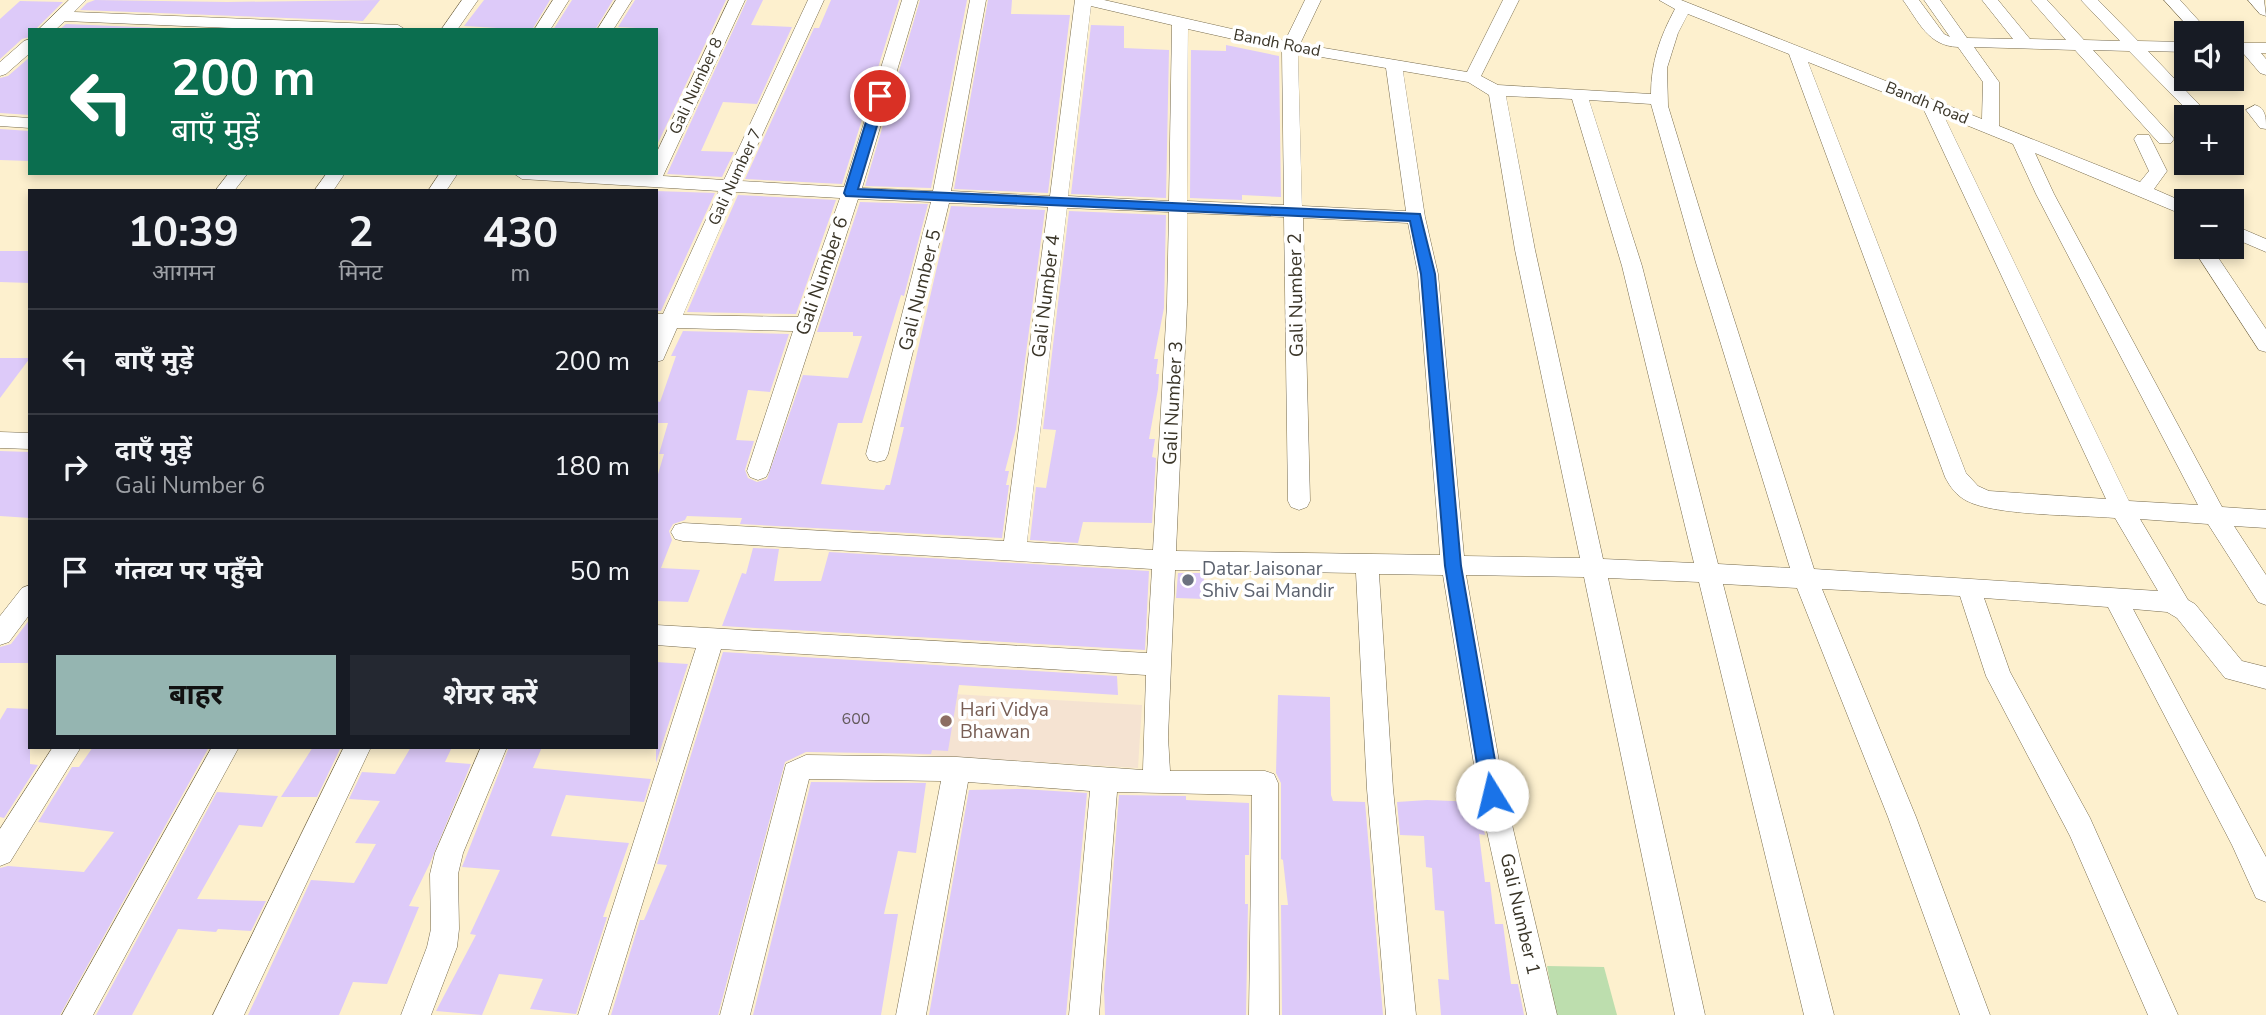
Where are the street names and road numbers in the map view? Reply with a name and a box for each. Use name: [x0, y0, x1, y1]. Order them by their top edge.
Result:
street label: Bandh Road: [1232, 24, 1322, 62]
street label: Gali Number 8: [664, 34, 728, 138]
street label: Bandh Road: [1882, 76, 1972, 130]
street label: Gali Number 7: [703, 125, 767, 229]
street label: Gali Number 6: [790, 213, 854, 339]
street label: Gali Number 5: [892, 227, 948, 353]
street label: Gali Number 4: [1026, 233, 1066, 359]
street label: Gali Number 2: [1282, 233, 1310, 357]
street label: Gali Number 3: [1157, 340, 1189, 466]
street label: Gali Number 1: [1493, 851, 1547, 977]

